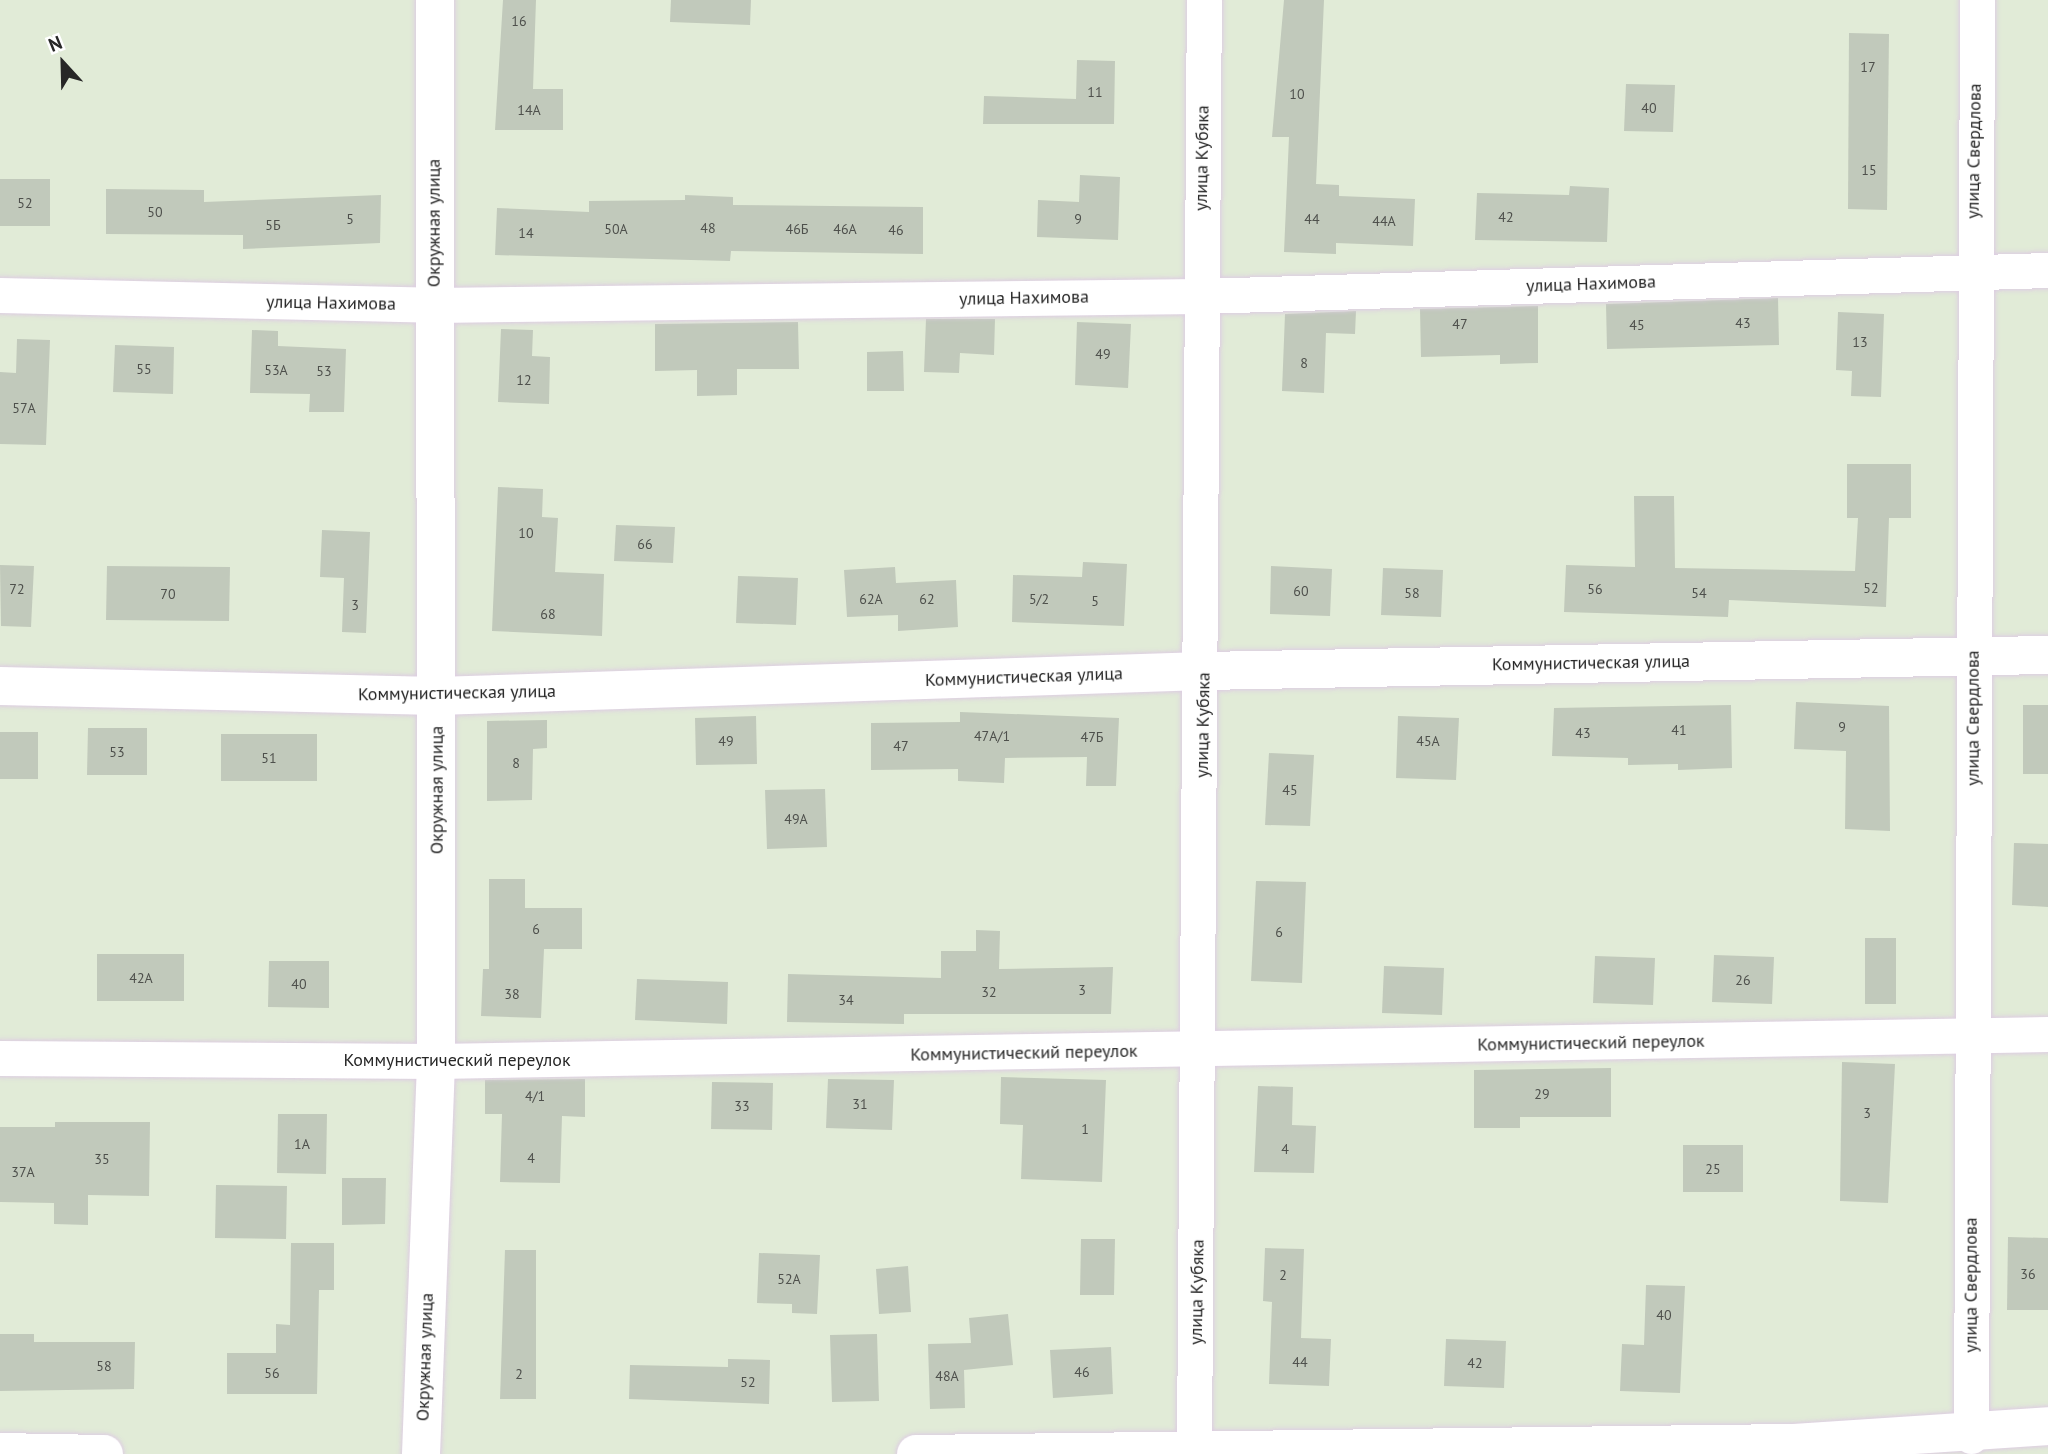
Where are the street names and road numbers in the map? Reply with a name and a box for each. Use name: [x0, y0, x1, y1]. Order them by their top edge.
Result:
street label: улица Свердлова: [1962, 83, 1986, 219]
street label: улица Кубяка: [1190, 105, 1214, 211]
street label: Окружная улица: [423, 159, 445, 287]
street label: улица Нахимова: [1526, 271, 1656, 297]
street label: улица Нахимова: [959, 286, 1089, 310]
street label: улица Нахимова: [266, 291, 396, 315]
street label: Коммунистическая улица: [1492, 650, 1690, 676]
street label: улица Свердлова: [1962, 650, 1984, 786]
street label: Коммунистическая улица: [925, 663, 1123, 691]
street label: улица Кубяка: [1191, 672, 1215, 778]
street label: Коммунистическая улица: [358, 680, 556, 706]
street label: Окружная улица: [426, 726, 448, 854]
street label: Коммунистический переулок: [1477, 1030, 1705, 1056]
street label: Коммунистический переулок: [910, 1040, 1138, 1066]
street label: Коммунистический переулок: [343, 1049, 571, 1071]
street label: улица Свердлова: [1960, 1217, 1982, 1353]
street label: улица Кубяка: [1185, 1239, 1209, 1345]
street label: Окружная улица: [412, 1292, 438, 1422]

